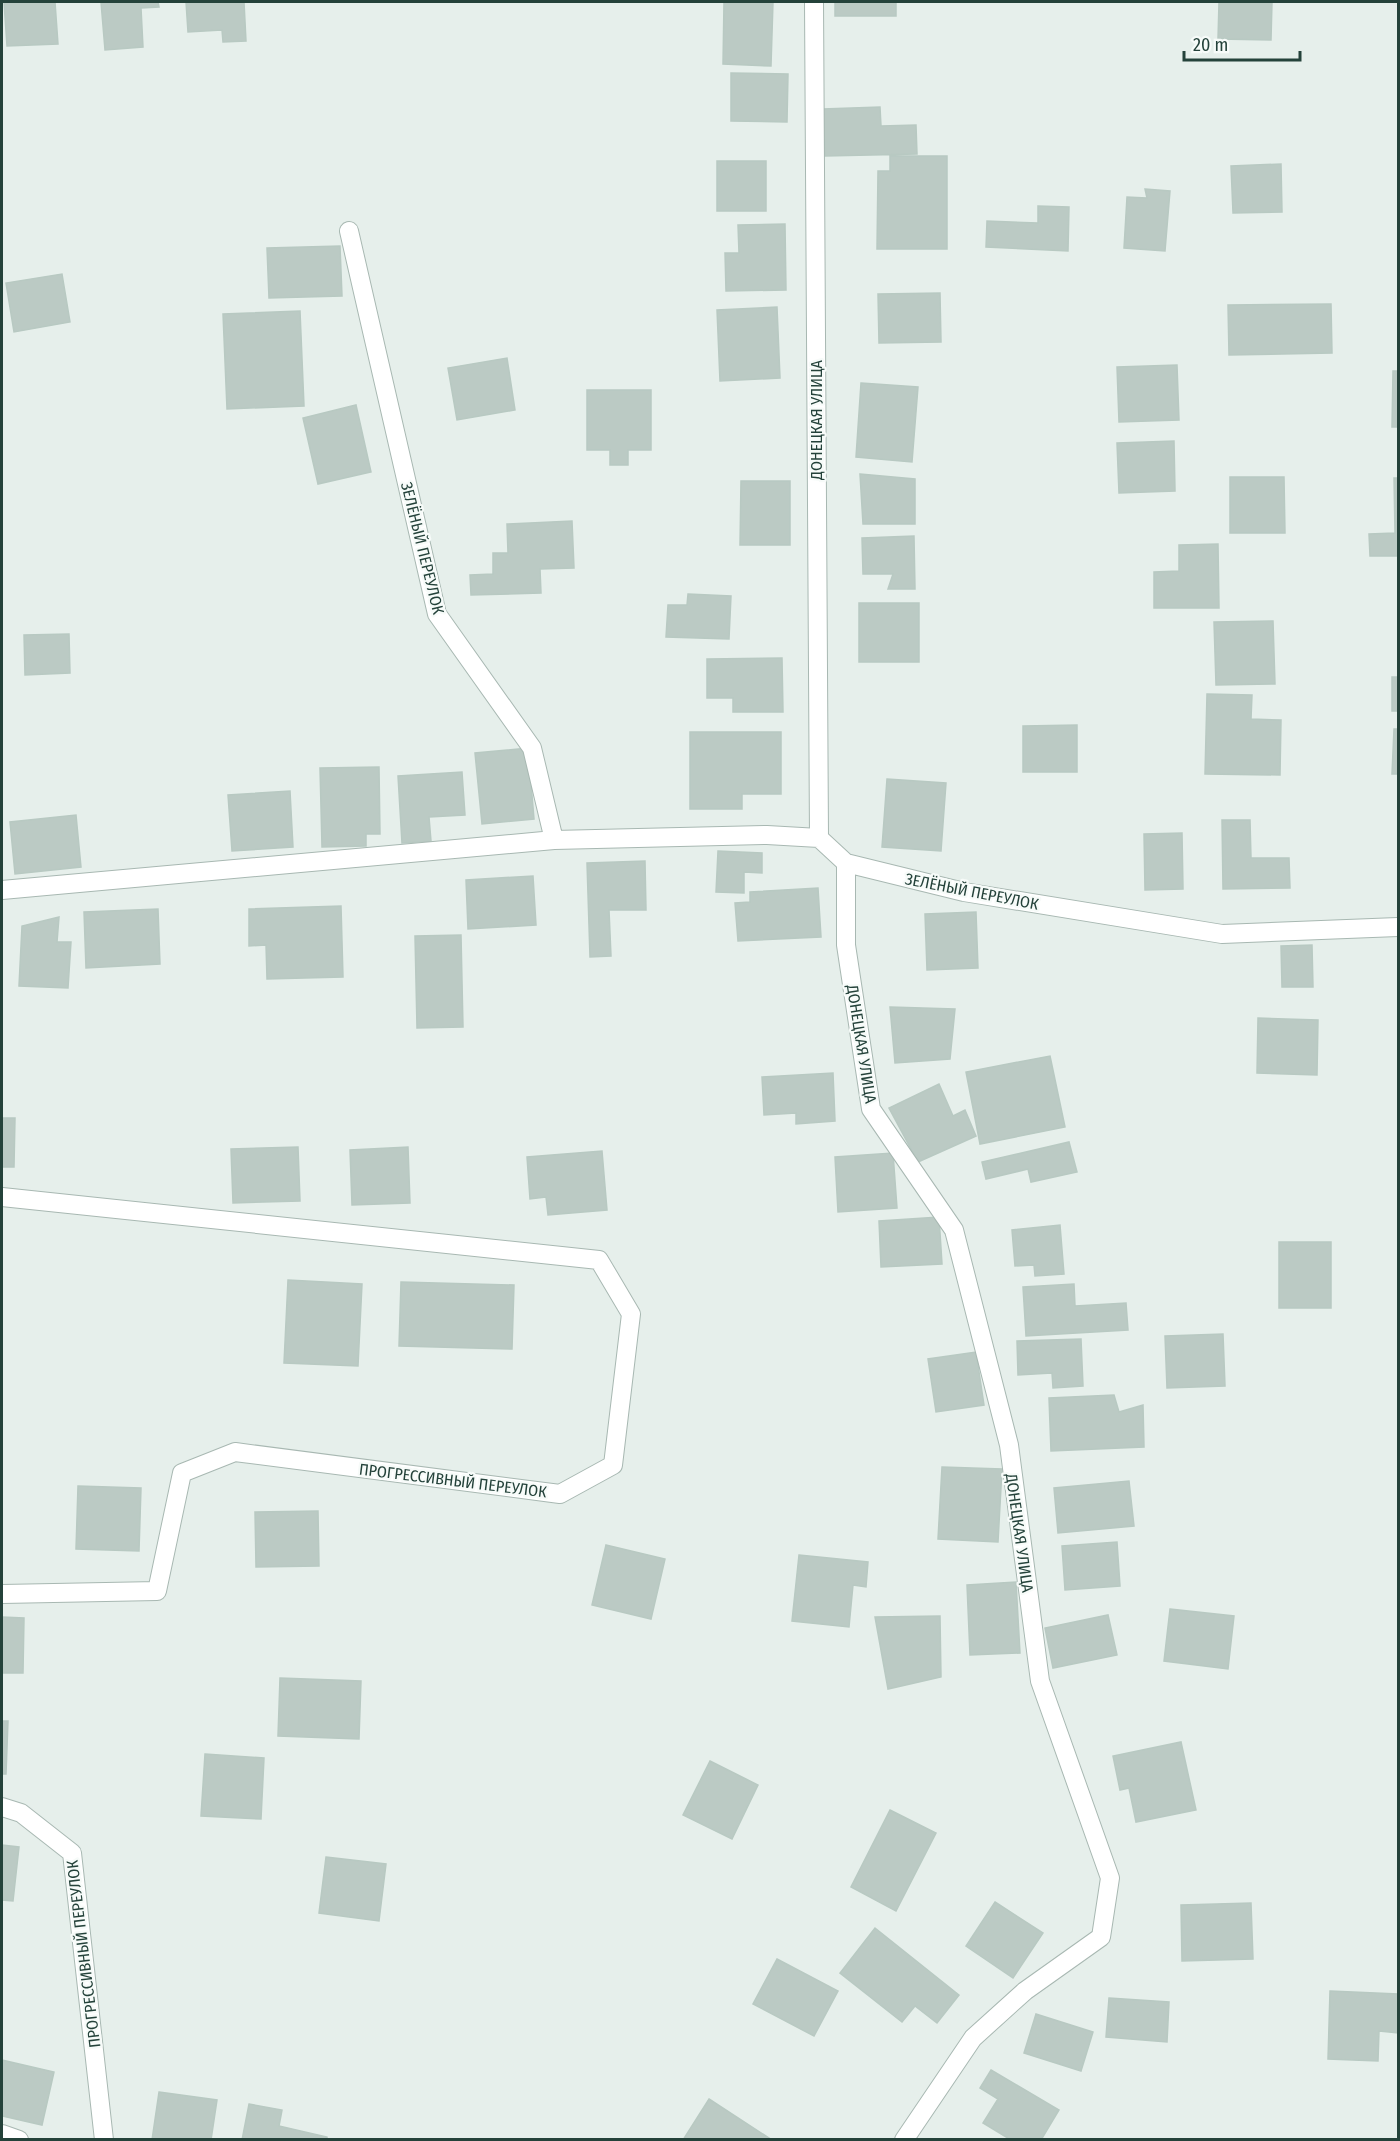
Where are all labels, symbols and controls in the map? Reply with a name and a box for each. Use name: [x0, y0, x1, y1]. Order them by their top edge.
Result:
scale bar: [1184, 24, 1300, 62]
text: 20 m: [1193, 34, 1228, 56]
street label: ДОНЕЦКАЯ УЛИЦА: [807, 359, 826, 481]
street label: ЗЕЛЁНЫЙ ПЕРЕУЛОК: [397, 480, 448, 617]
street label: ЗЕЛЁНЫЙ ПЕРЕУЛОК: [904, 869, 1041, 914]
street label: ДОНЕЦКАЯ УЛИЦА: [843, 982, 880, 1105]
street label: ПРОГРЕССИВНЫЙ ПЕРЕУЛОК: [358, 1460, 548, 1501]
street label: ДОНЕЦКАЯ УЛИЦА: [1002, 1471, 1037, 1594]
street label: ПРОГРЕССИВНЫЙ ПЕРЕУЛОК: [62, 1859, 104, 2049]

